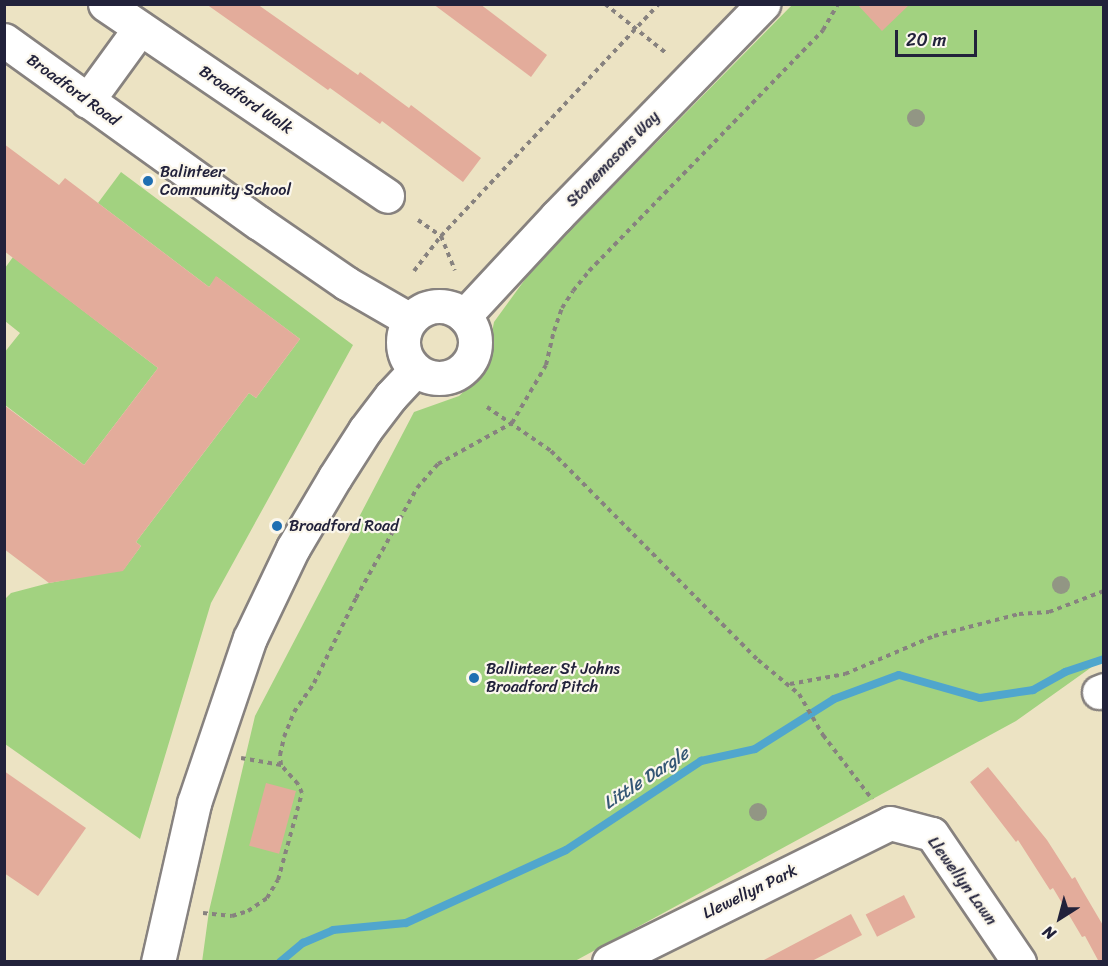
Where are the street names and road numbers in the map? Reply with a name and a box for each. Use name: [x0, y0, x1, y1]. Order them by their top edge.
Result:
street label: Broadford Road: [23, 50, 123, 130]
street label: Broadford Walk: [196, 62, 296, 138]
street label: Stonemasons Way: [562, 107, 664, 211]
street label: Llewellyn Lawn: [923, 833, 1001, 929]
street label: Llewellyn Park: [700, 861, 800, 923]

